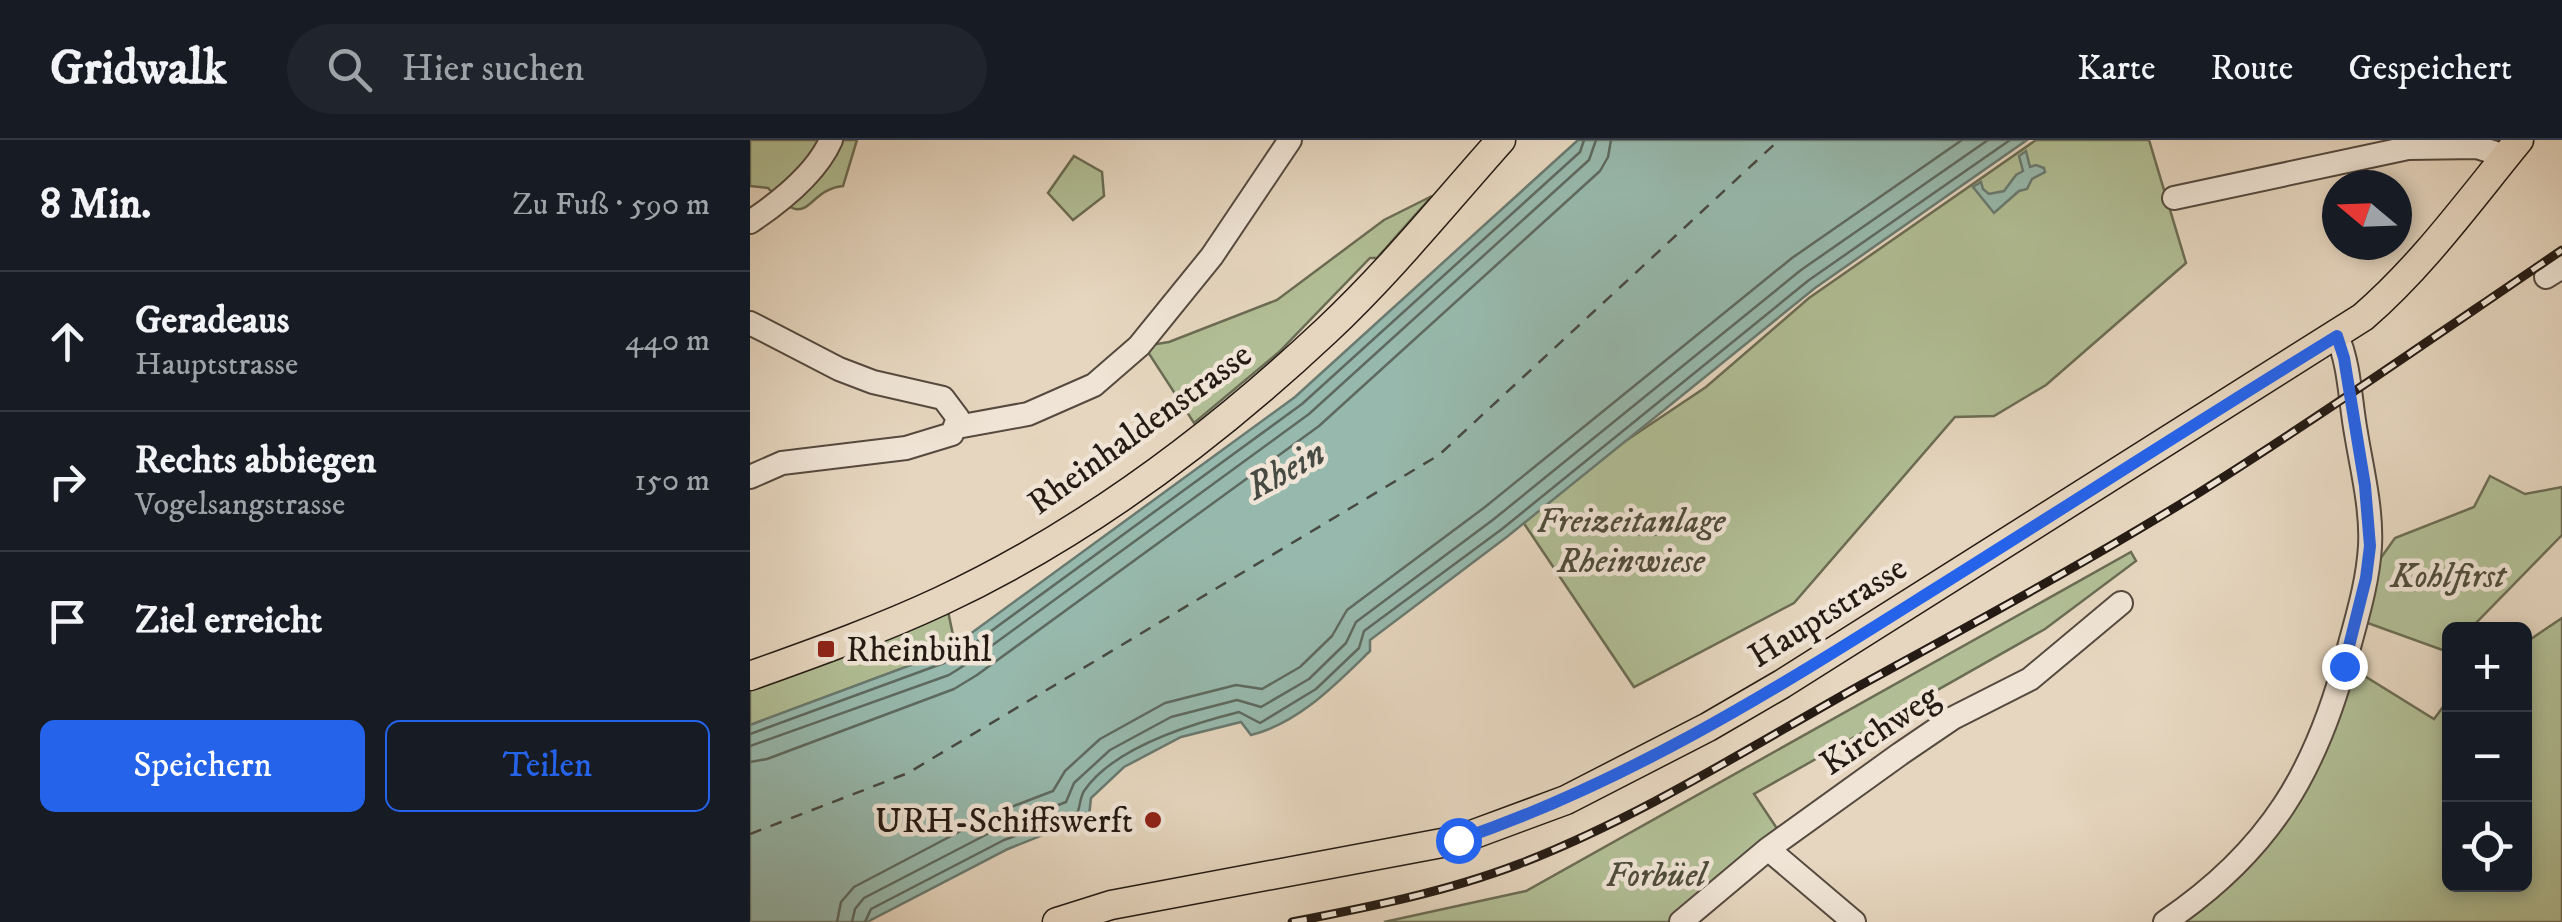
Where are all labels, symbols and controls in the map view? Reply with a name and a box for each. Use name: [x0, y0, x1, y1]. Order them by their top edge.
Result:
search box: [287, 24, 987, 114]
text: Gridwalk: [50, 39, 227, 99]
icon: search: [322, 42, 377, 97]
text: Hier suchen: [402, 45, 584, 93]
text: Karte: [2077, 47, 2155, 91]
text: Route: [2210, 47, 2293, 91]
text: Gespeichert: [2348, 47, 2512, 91]
north arrow: [2322, 170, 2412, 260]
text: 8 Min.: [40, 179, 151, 231]
text: Zu Fuß · 590 m: [512, 185, 710, 225]
text: Geradeaus: [135, 297, 289, 345]
icon: ahead: [40, 314, 95, 369]
text: 440 m: [625, 321, 710, 361]
street label: Rheinhaldenstrasse: [1020, 334, 1261, 526]
text: Hauptstrasse: [135, 345, 298, 385]
water label: Rhein: [1237, 430, 1334, 512]
text: Rechts abbiegen: [135, 437, 376, 485]
icon: right: [40, 454, 95, 509]
text: 150 m: [634, 461, 710, 501]
text: Vogelsangstrasse: [135, 485, 345, 525]
park label: Freizeitanlage Rheinwiese: [1537, 500, 1727, 584]
street label: Hauptstrasse: [1741, 547, 1915, 679]
park label: Kohlfirst: [2390, 555, 2508, 599]
icon: arrive: [40, 594, 95, 649]
text: Ziel erreicht: [135, 597, 322, 645]
map controls: [2442, 622, 2532, 892]
button: +: [2442, 622, 2532, 712]
place label: Rheinbühl: [846, 629, 992, 673]
marker: Rheinbühl: [815, 638, 837, 660]
route end: [2322, 644, 2368, 690]
street label: Kirchweg: [1812, 675, 1949, 786]
button: −: [2442, 712, 2532, 802]
button: Speichern: [40, 720, 365, 812]
button: Teilen: [385, 720, 710, 812]
place label: URH-Schiffswerft: [875, 800, 1133, 844]
button: locate: [2442, 802, 2532, 892]
marker: URH-Schiffswerft: [1142, 809, 1164, 831]
route start: [1436, 818, 1482, 864]
park label: Forbüel: [1606, 854, 1710, 898]

